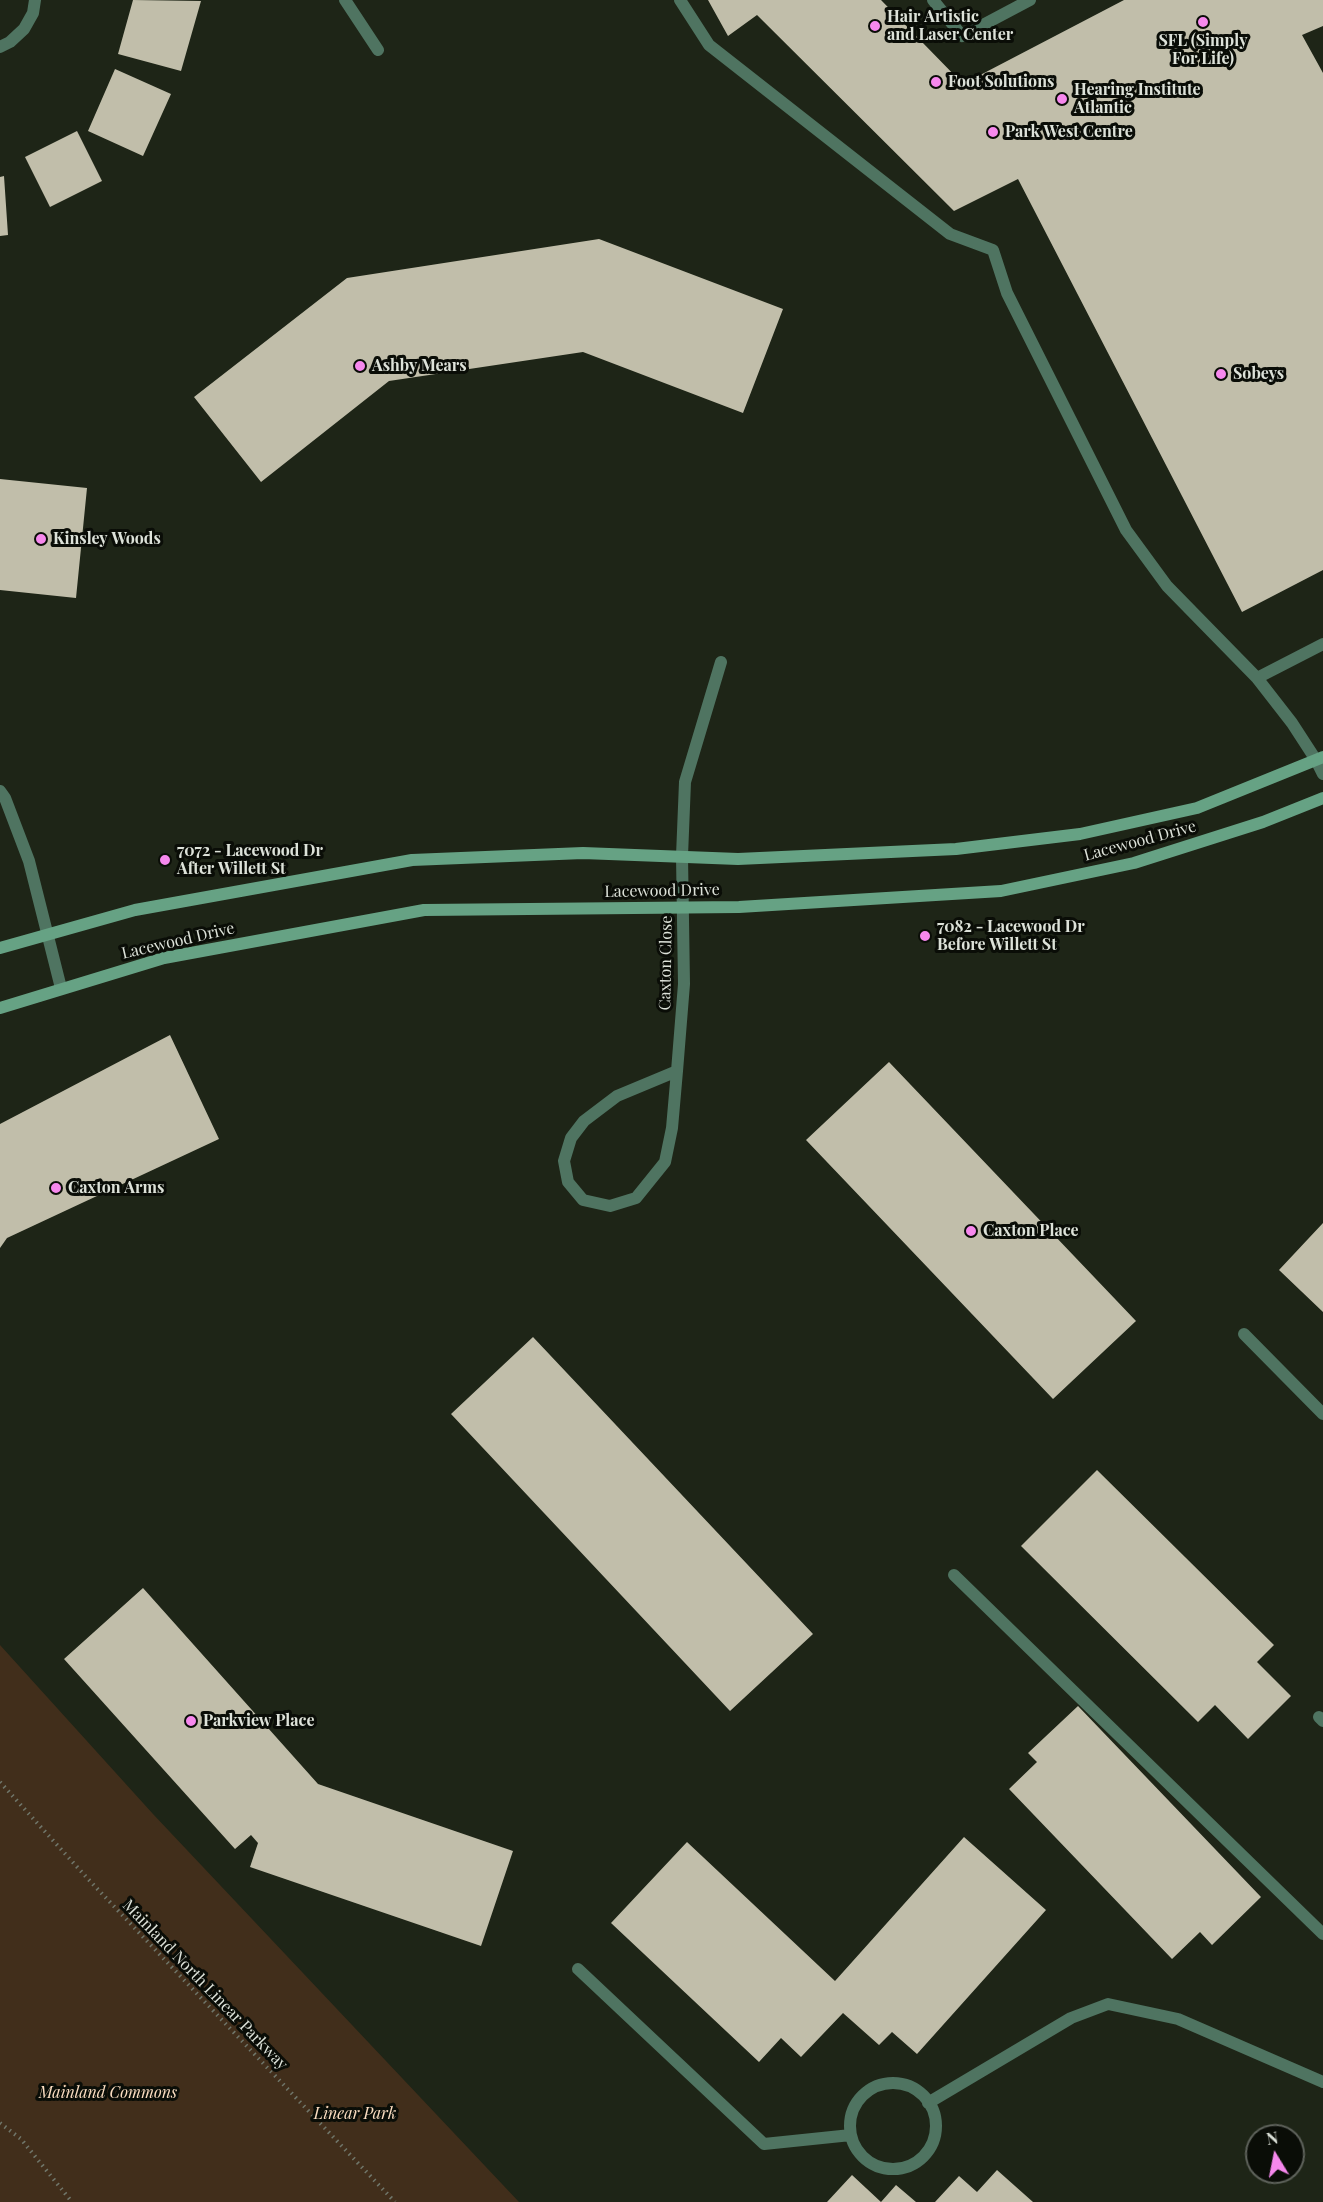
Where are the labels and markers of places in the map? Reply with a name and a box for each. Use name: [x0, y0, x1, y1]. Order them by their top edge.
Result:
place label: Hair Artistic and Laser Center: [887, 7, 1013, 45]
marker: SFL (Simply For Life): [1196, 15, 1210, 29]
marker: Hair Artistic and Laser Center: [868, 19, 882, 33]
place label: SFL (Simply For Life): [1159, 31, 1247, 69]
place label: Foot Solutions: [948, 72, 1054, 92]
marker: Foot Solutions: [929, 75, 943, 89]
place label: Hearing Institute Atlantic: [1074, 80, 1201, 118]
marker: Hearing Institute Atlantic: [1055, 92, 1069, 106]
place label: Park West Centre: [1005, 122, 1133, 142]
marker: Park West Centre: [986, 125, 1000, 139]
place label: Ashby Mears: [372, 356, 467, 376]
marker: Ashby Mears: [353, 359, 367, 373]
place label: Sobeys: [1233, 364, 1284, 384]
marker: Sobeys: [1214, 367, 1228, 381]
place label: Kinsley Woods: [53, 529, 161, 549]
marker: Kinsley Woods: [34, 532, 48, 546]
place label: 7072 - Lacewood Dr After Willett St: [177, 841, 323, 879]
marker: 7072 - Lacewood Dr After Willett St: [158, 853, 172, 867]
place label: 7082 - Lacewood Dr Before Willett St: [937, 917, 1085, 955]
marker: 7082 - Lacewood Dr Before Willett St: [918, 929, 932, 943]
place label: Caxton Arms: [68, 1178, 164, 1198]
marker: Caxton Arms: [49, 1181, 63, 1195]
place label: Caxton Place: [983, 1221, 1079, 1241]
marker: Caxton Place: [964, 1224, 978, 1238]
place label: Parkview Place: [203, 1711, 315, 1731]
marker: Parkview Place: [184, 1714, 198, 1728]

